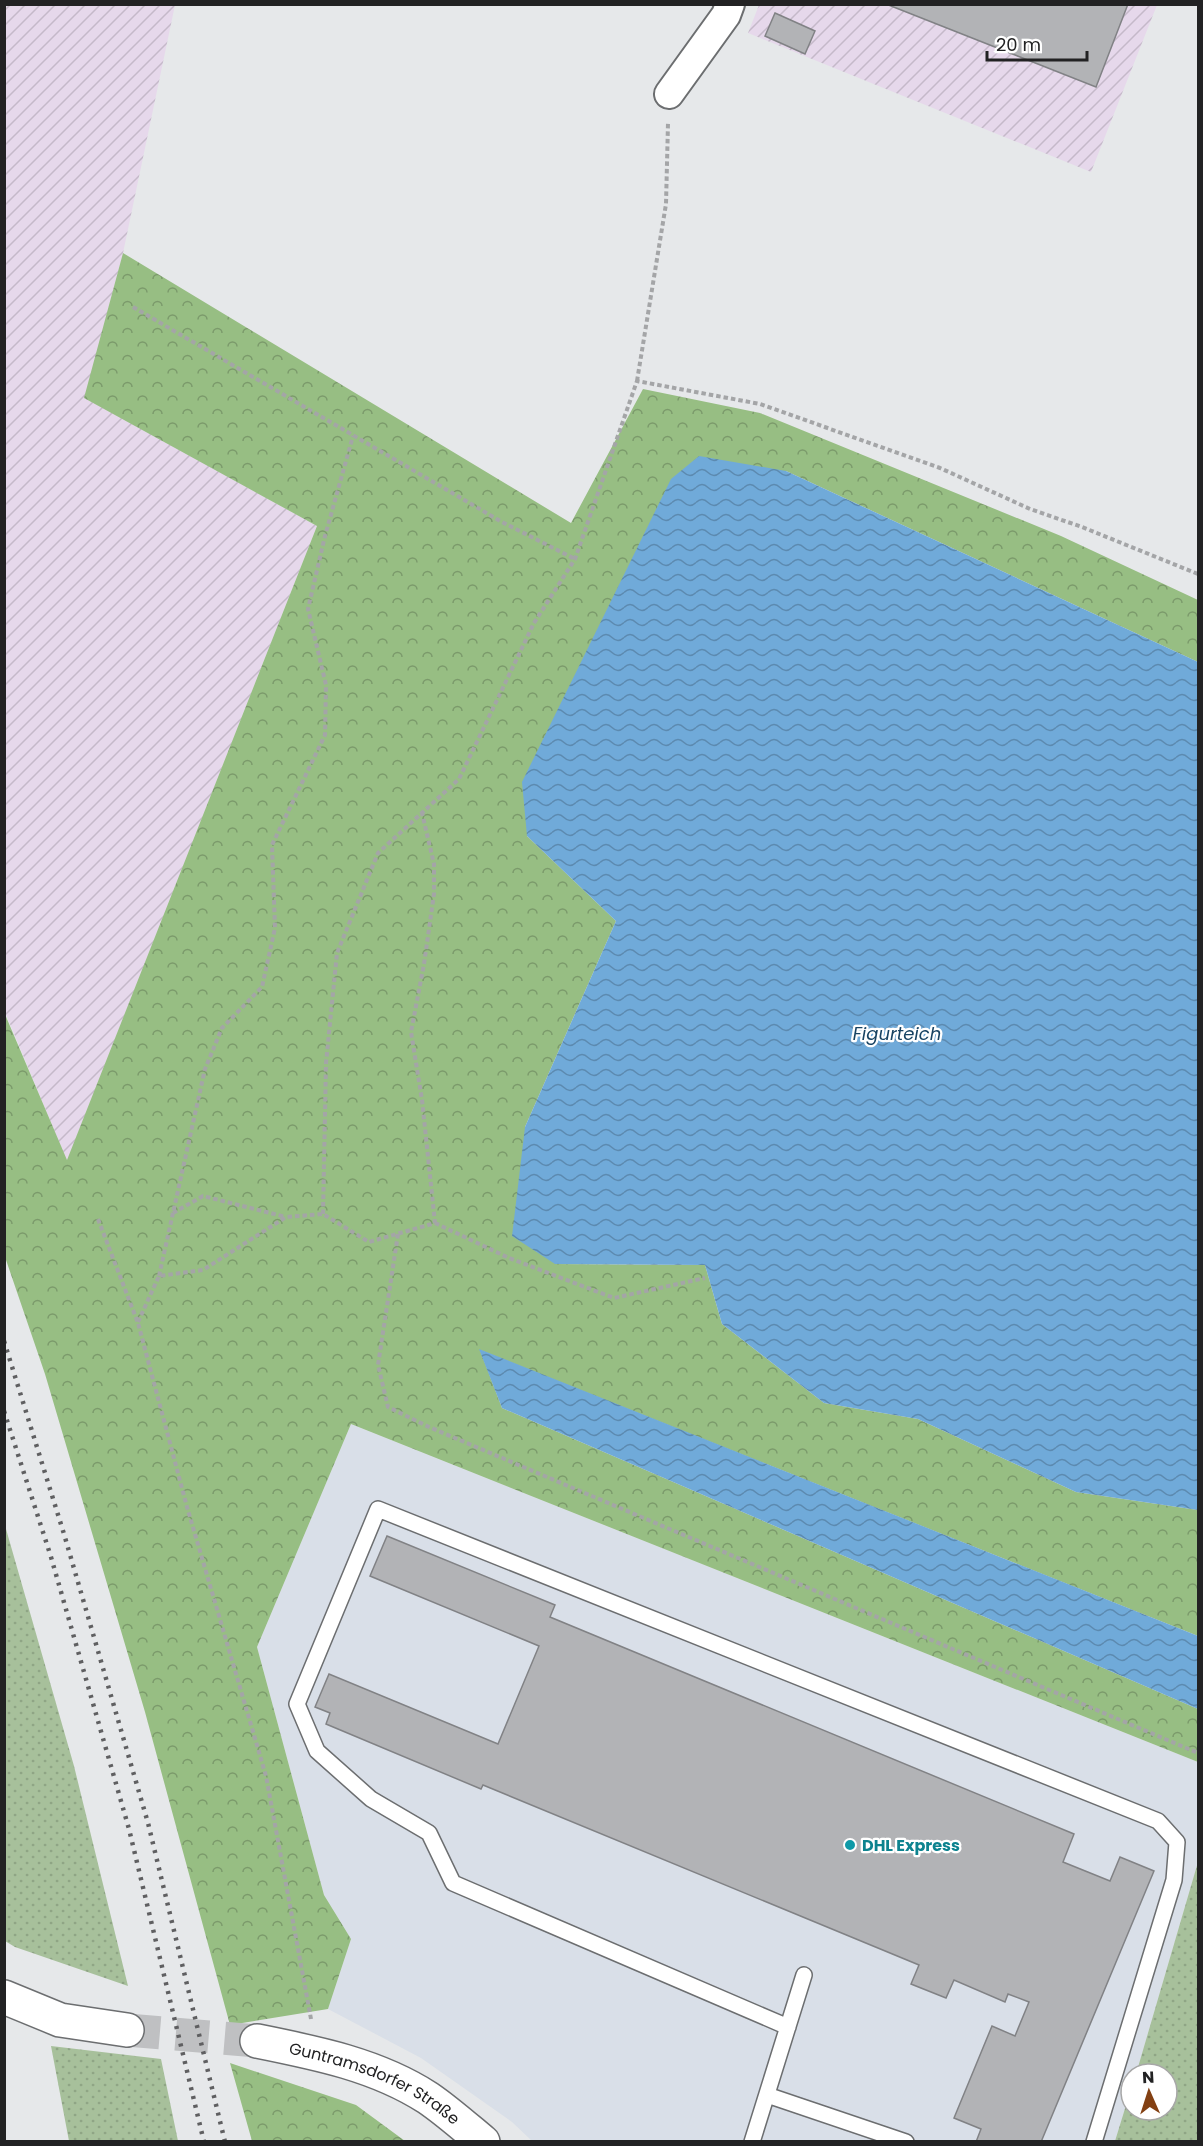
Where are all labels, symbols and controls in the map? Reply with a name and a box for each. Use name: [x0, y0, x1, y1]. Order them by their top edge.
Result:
scale bar: [987, 24, 1088, 62]
text: 20 m: [996, 32, 1041, 57]
water label: Figurteich: [853, 1021, 941, 1046]
place label: DHL Express: [862, 1834, 960, 1857]
marker: DHL Express: [843, 1838, 857, 1852]
street label: Guntramsdorfer Straße: [287, 2036, 465, 2130]
north arrow: [1119, 2062, 1179, 2122]
text: N: [1142, 2066, 1155, 2089]

